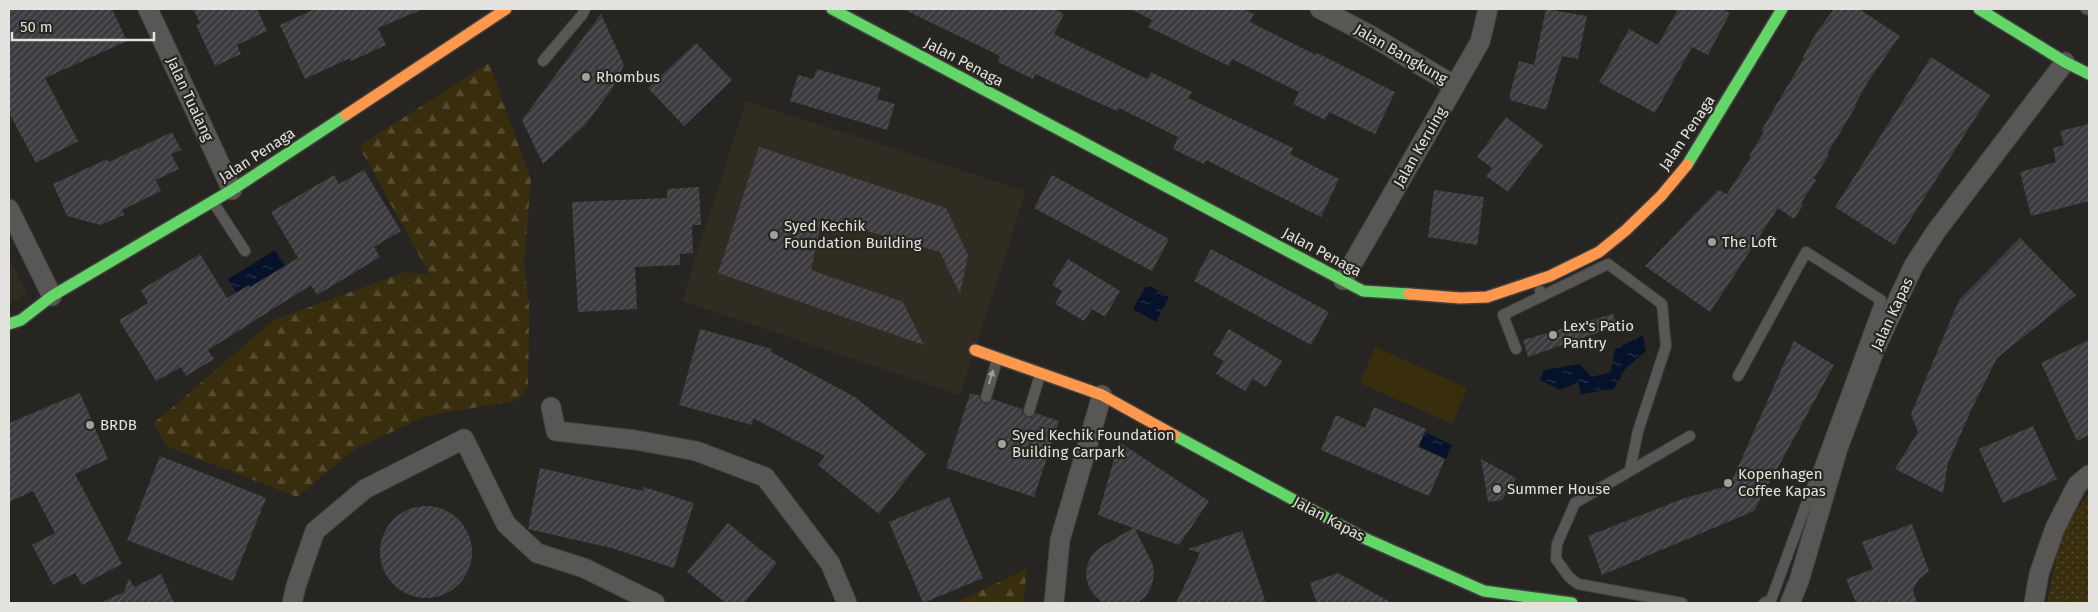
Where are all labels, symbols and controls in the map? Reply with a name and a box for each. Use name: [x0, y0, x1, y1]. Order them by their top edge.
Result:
scale bar: [12, 10, 155, 42]
text: 50 m: [20, 18, 53, 36]
street label: Jalan Bangkung: [1351, 20, 1451, 88]
street label: Jalan Penaga: [921, 34, 1007, 90]
street label: Jalan Tualang: [163, 54, 217, 144]
place label: Rhombus: [596, 68, 660, 86]
marker: Rhombus: [580, 71, 592, 83]
street label: Jalan Penaga: [1655, 92, 1719, 174]
street label: Jalan Keruing: [1390, 103, 1450, 190]
street label: Jalan Penaga: [216, 124, 298, 186]
place label: Syed Kechik Foundation Building: [784, 217, 922, 252]
street label: Jalan Penaga: [1279, 224, 1365, 280]
marker: Syed Kechik Foundation Building: [768, 229, 780, 241]
place label: The Loft: [1722, 233, 1778, 251]
marker: The Loft: [1706, 236, 1718, 248]
street label: Jalan Kapas: [1867, 275, 1917, 353]
place label: Lex's Patio Pantry: [1563, 317, 1634, 352]
marker: Lex's Patio Pantry: [1547, 329, 1559, 341]
one-way arrow: [988, 370, 996, 385]
place label: BRDB: [100, 416, 137, 434]
marker: BRDB: [84, 419, 96, 431]
place label: Syed Kechik Foundation Building Carpark: [1012, 426, 1175, 461]
marker: Syed Kechik Foundation Building Carpark: [996, 438, 1008, 450]
place label: Kopenhagen Coffee Kapas: [1738, 465, 1826, 500]
marker: Kopenhagen Coffee Kapas: [1722, 477, 1734, 489]
place label: Summer House: [1507, 480, 1610, 498]
marker: Summer House: [1491, 483, 1503, 495]
street label: Jalan Kapas: [1290, 493, 1368, 545]

